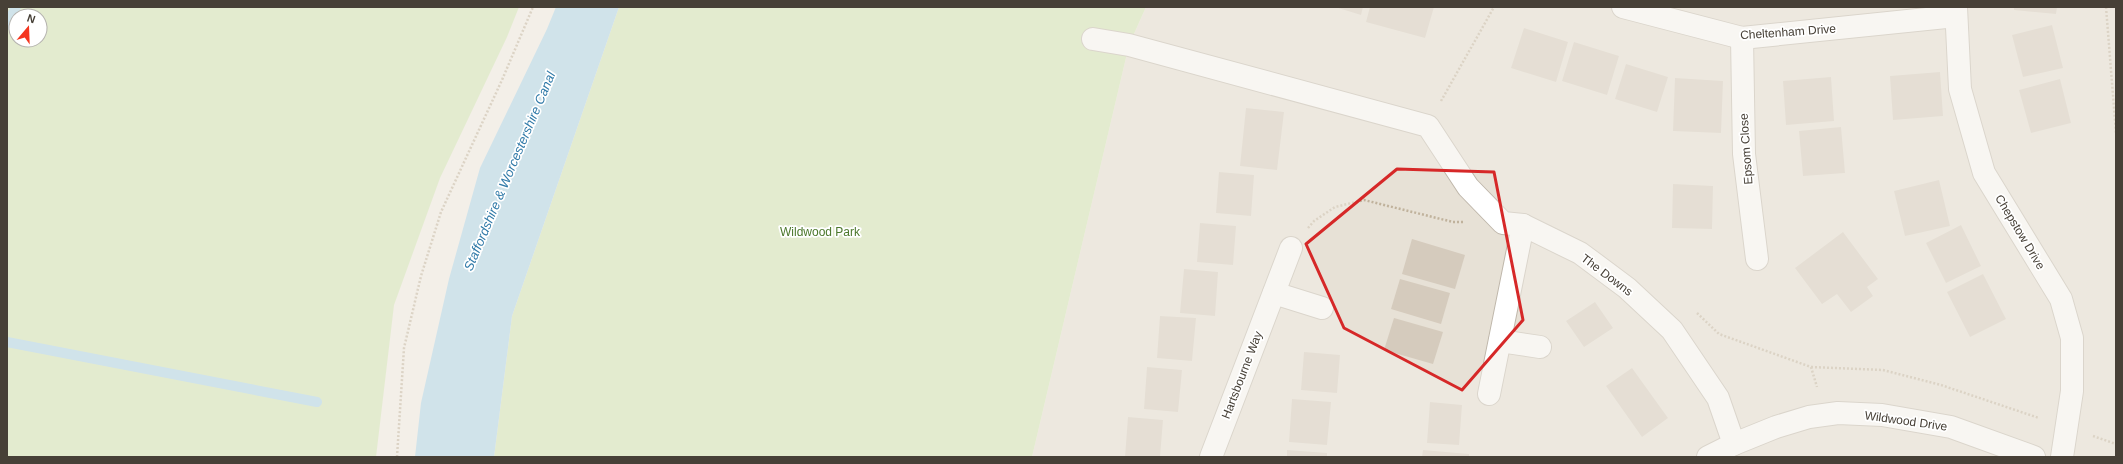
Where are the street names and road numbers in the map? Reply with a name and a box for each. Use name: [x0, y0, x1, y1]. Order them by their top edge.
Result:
street label: Cheltenham Drive: [1740, 22, 1837, 42]
street label: Epsom Close: [1737, 113, 1755, 185]
street label: Chepstow Drive: [1992, 192, 2048, 272]
street label: The Downs: [1579, 251, 1635, 299]
street label: Hartsbourne Way: [1219, 329, 1265, 421]
street label: Wildwood Drive: [1864, 408, 1949, 434]

